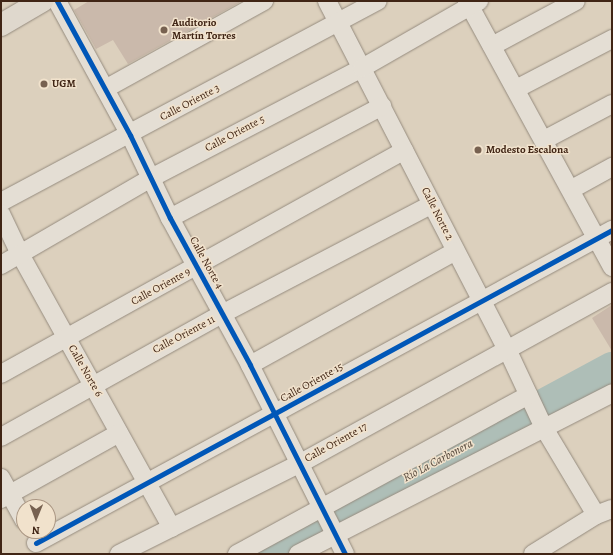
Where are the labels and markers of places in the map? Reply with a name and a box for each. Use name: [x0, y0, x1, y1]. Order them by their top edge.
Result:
place label: Auditorio Martín Torres: [172, 17, 236, 43]
marker: Auditorio Martín Torres: [159, 25, 169, 35]
place label: UGM: [52, 77, 76, 91]
marker: UGM: [39, 79, 49, 89]
place label: Modesto Escalona: [486, 143, 569, 157]
marker: Modesto Escalona: [473, 145, 483, 155]

